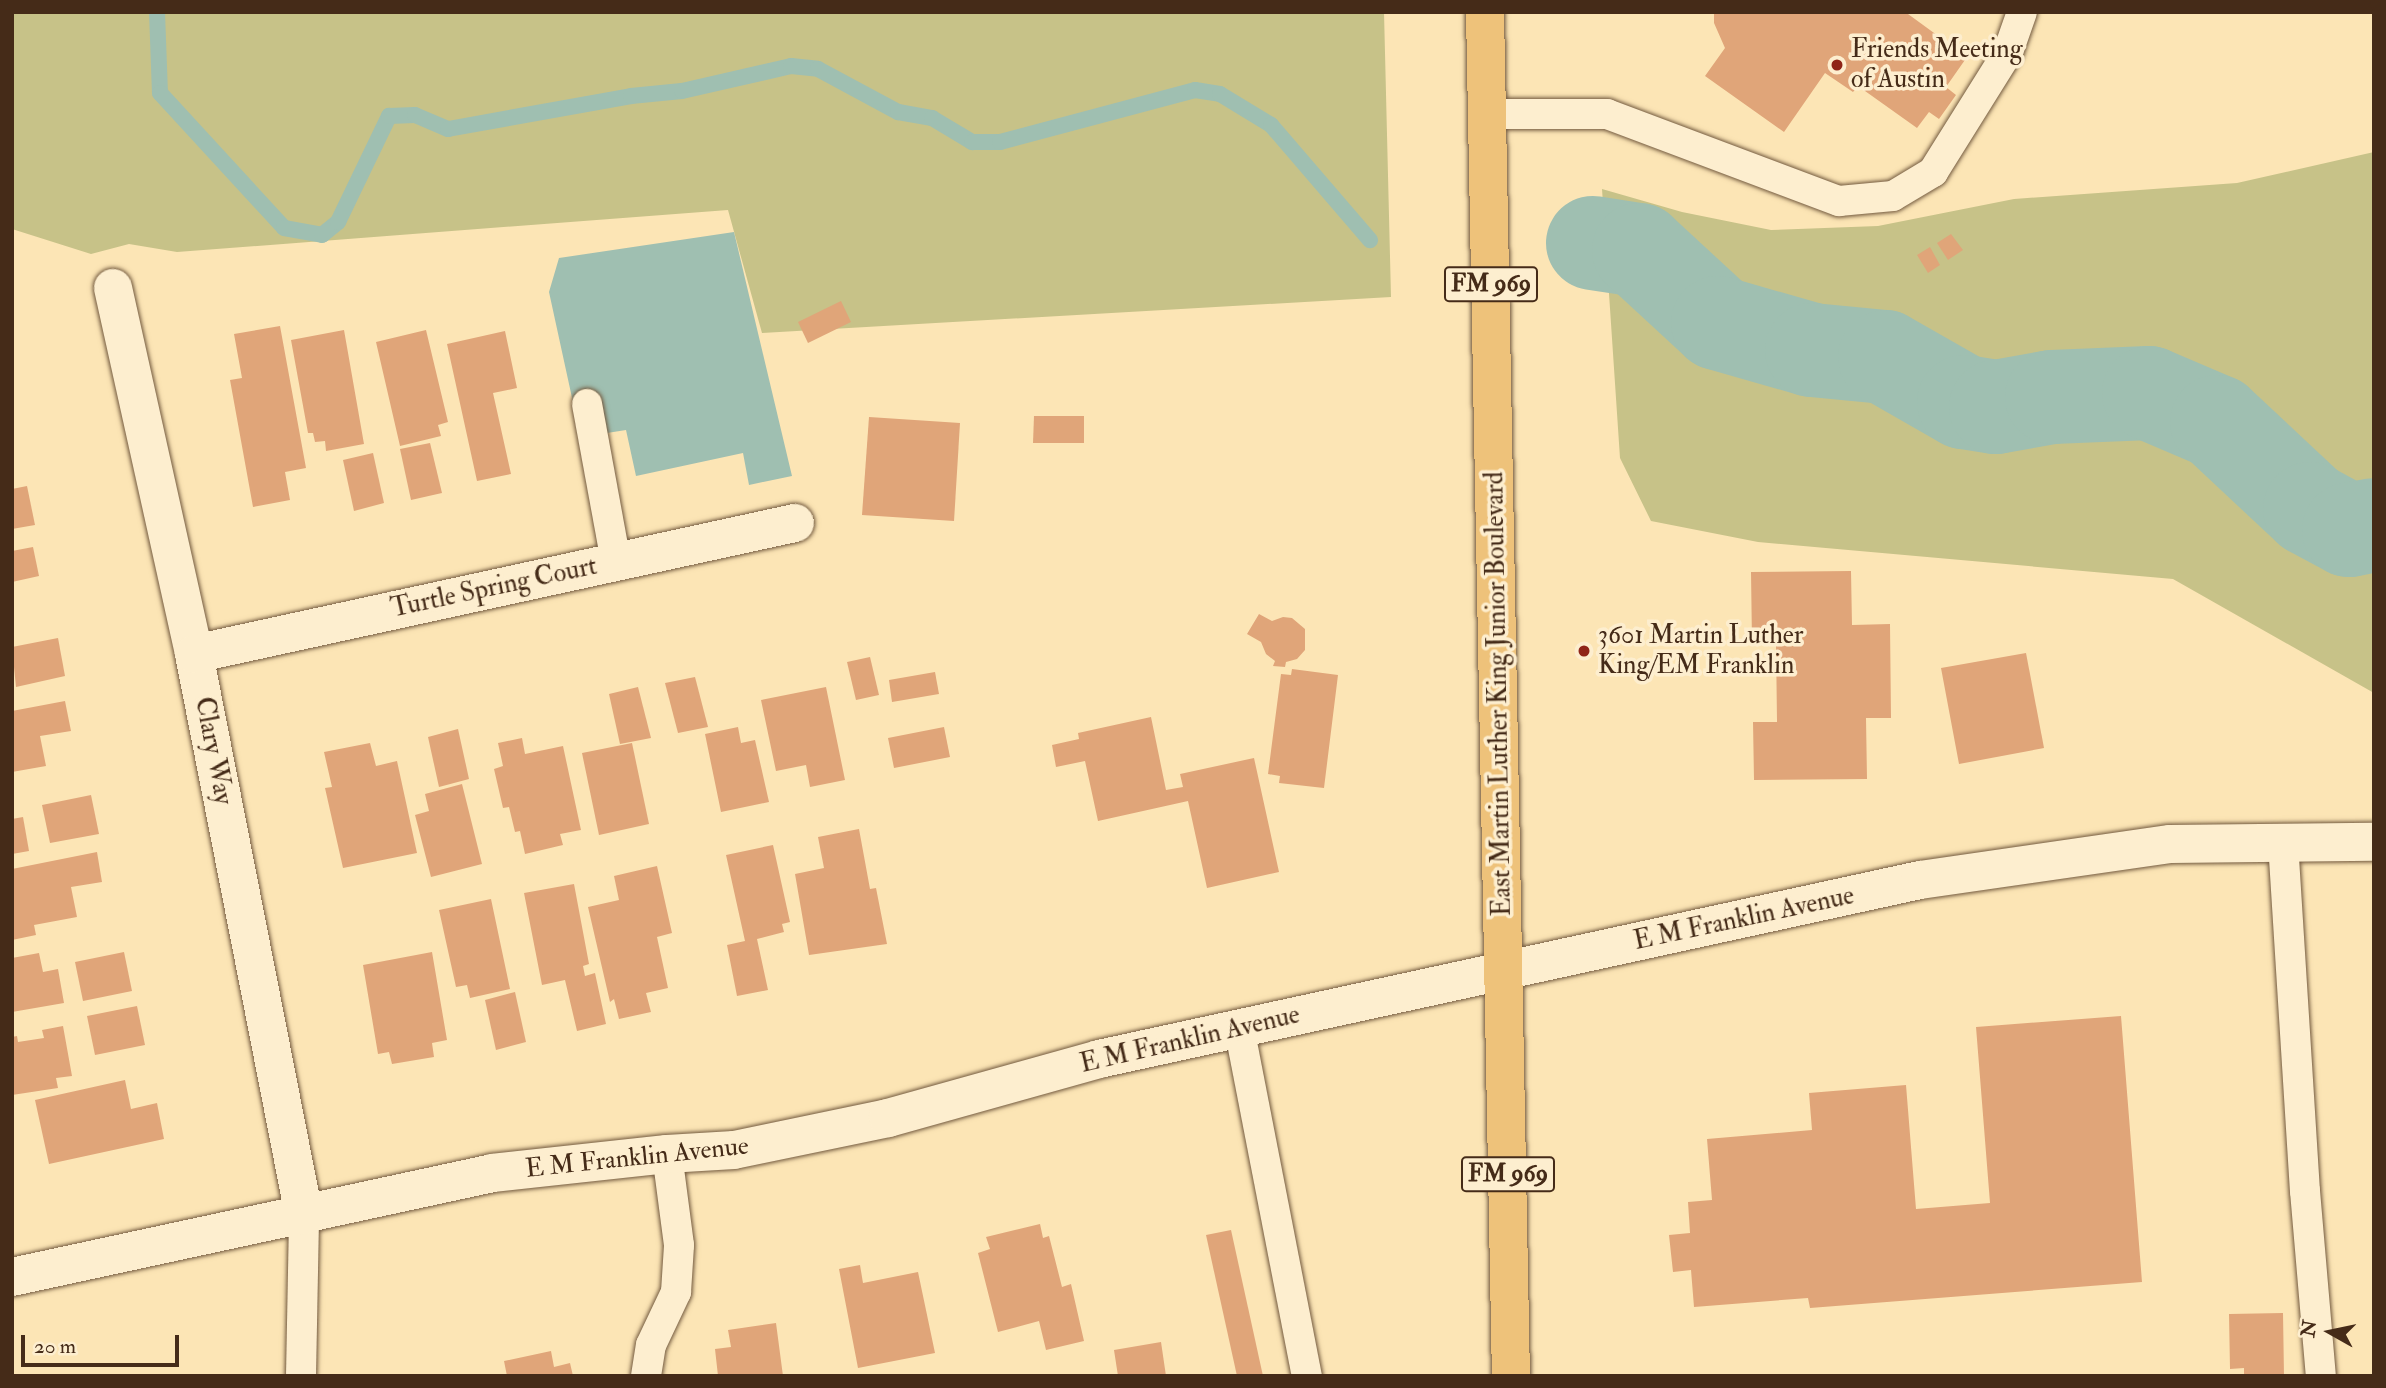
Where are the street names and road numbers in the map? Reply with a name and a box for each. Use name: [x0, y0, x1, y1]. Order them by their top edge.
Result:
road number: FM 969: [1444, 264, 1538, 304]
street label: East Martin Luther King Junior Boulevard: [1480, 471, 1518, 917]
street label: Turtle Spring Court: [388, 551, 600, 625]
street label: Clary Way: [187, 695, 239, 807]
street label: E M Franklin Avenue: [1631, 880, 1857, 958]
street label: E M Franklin Avenue: [1077, 1000, 1303, 1080]
street label: E M Franklin Avenue: [524, 1131, 750, 1185]
road number: FM 969: [1461, 1154, 1555, 1194]

